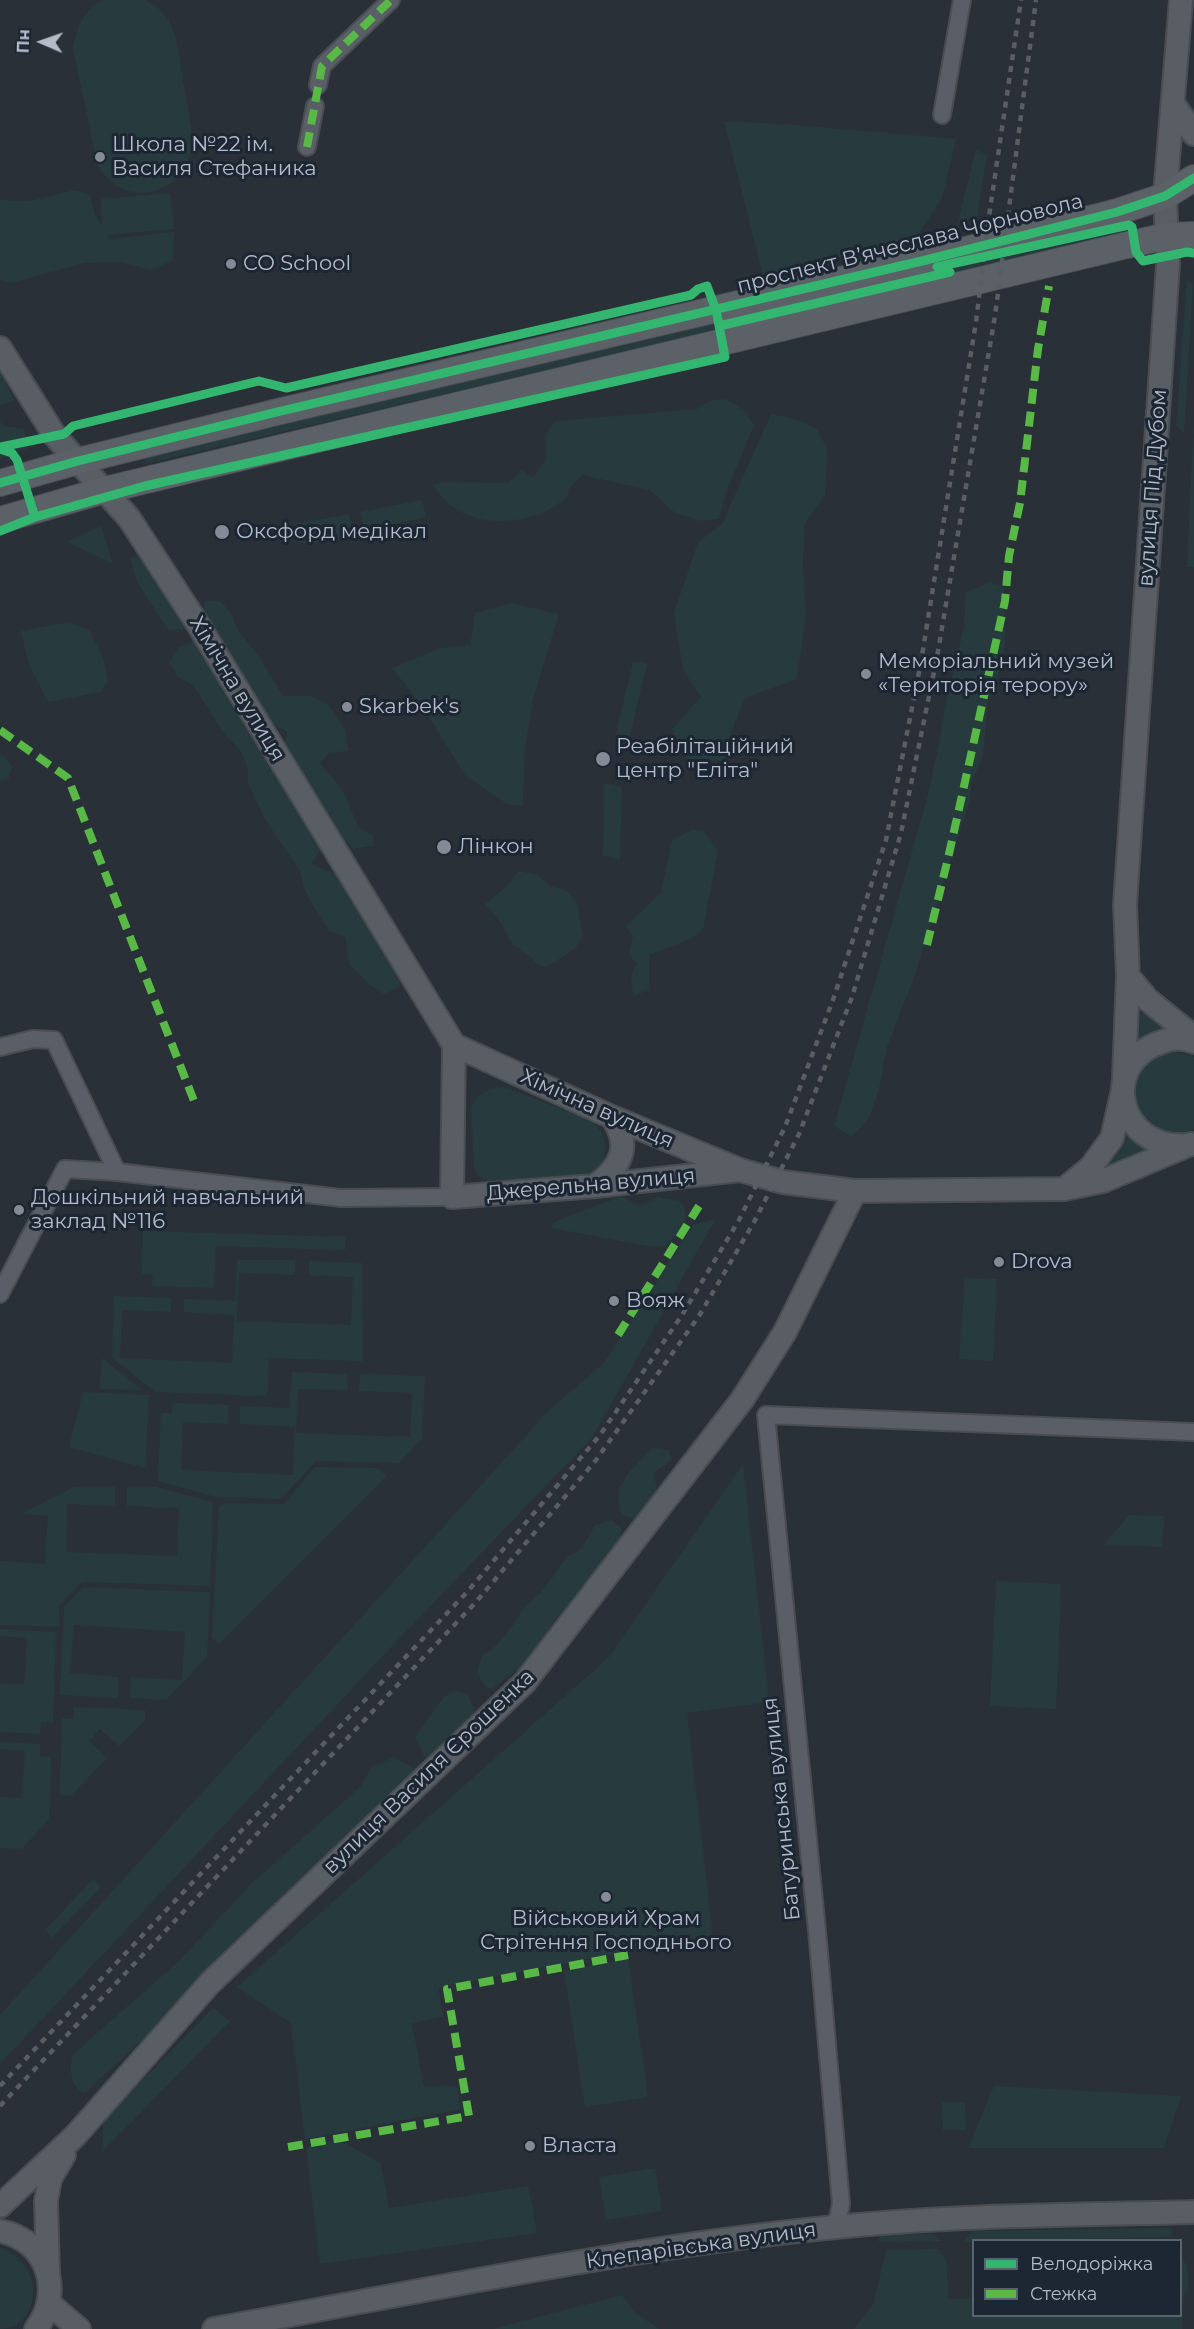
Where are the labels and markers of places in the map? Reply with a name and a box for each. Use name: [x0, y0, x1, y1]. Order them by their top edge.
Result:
place label: Школа №22 ім. Василя Стефаника: [112, 132, 316, 182]
marker: Школа №22 ім. Василя Стефаника: [93, 150, 107, 164]
place label: CO School: [243, 251, 351, 277]
marker: CO School: [224, 257, 238, 271]
place label: Оксфорд медікал: [236, 519, 427, 545]
marker: Оксфорд медікал: [213, 523, 231, 541]
place label: Меморіальний музей «Територія терору»: [878, 649, 1114, 699]
marker: Меморіальний музей «Територія терору»: [859, 667, 873, 681]
place label: Skarbek's: [359, 694, 459, 720]
marker: Skarbek's: [340, 700, 354, 714]
place label: Реабілітаційний центр "Еліта": [616, 734, 794, 784]
marker: Реабілітаційний центр "Еліта": [594, 750, 612, 768]
place label: Лінкон: [458, 834, 534, 860]
marker: Лінкон: [435, 838, 453, 856]
place label: Дошкільний навчальний заклад №116: [31, 1185, 304, 1235]
marker: Дошкільний навчальний заклад №116: [12, 1203, 26, 1217]
place label: Drova: [1011, 1249, 1073, 1275]
marker: Drova: [992, 1255, 1006, 1269]
place label: Вояж: [626, 1288, 685, 1314]
marker: Вояж: [607, 1294, 621, 1308]
marker: Військовий Храм Стрітення Господнього: [599, 1890, 613, 1904]
place label: Військовий Храм Стрітення Господнього: [480, 1906, 732, 1956]
place label: Власта: [542, 2133, 617, 2159]
marker: Власта: [523, 2139, 537, 2153]

